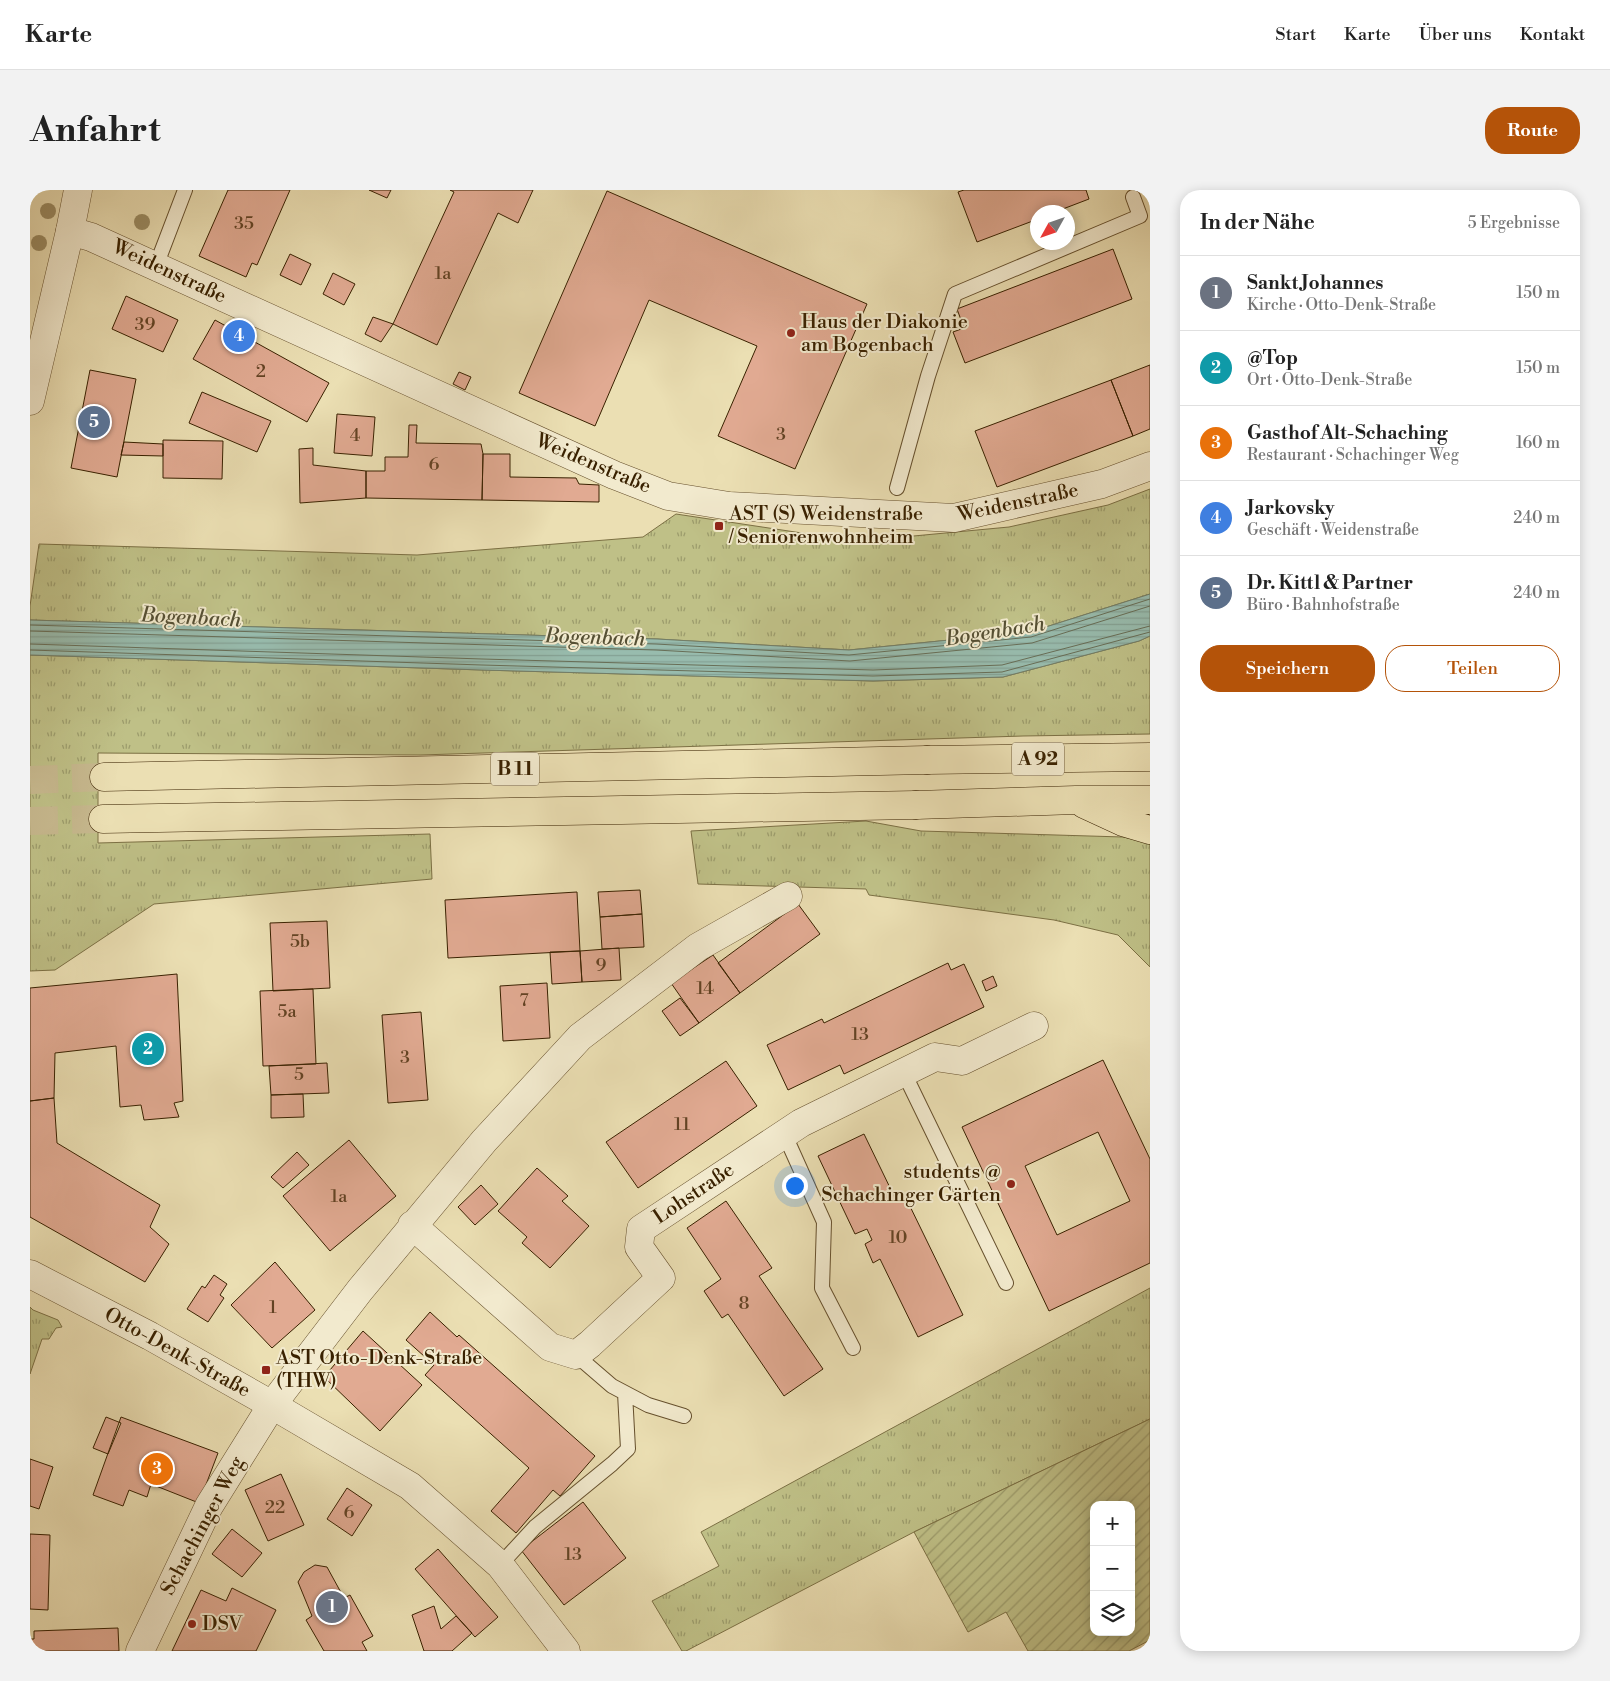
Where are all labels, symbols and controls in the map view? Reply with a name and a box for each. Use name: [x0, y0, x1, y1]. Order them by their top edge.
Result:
text: Karte: [25, 20, 92, 50]
text: Start: [1275, 23, 1316, 46]
text: Karte: [1344, 23, 1391, 46]
text: Über uns: [1419, 23, 1492, 46]
text: Kontakt: [1520, 23, 1585, 46]
button: Route: [1485, 107, 1580, 154]
text: Anfahrt: [30, 109, 161, 152]
north arrow: [1030, 205, 1075, 250]
text: In der Nähe: [1200, 210, 1315, 236]
house number: 35: [234, 212, 254, 235]
text: 5 Ergebnisse: [1468, 213, 1560, 233]
street label: Weidenstraße: [107, 234, 230, 309]
house number: 1a: [435, 262, 452, 285]
text: Sankt Johannes: [1247, 271, 1384, 295]
text: 1: [1212, 283, 1220, 303]
text: 150 m: [1516, 283, 1560, 303]
text: Kirche · Otto-Denk-Straße: [1247, 295, 1436, 315]
place label: Haus der Diakonie am Bogenbach: [801, 310, 968, 358]
house number: 39: [135, 313, 156, 336]
pin: 4: [223, 317, 255, 355]
marker: Haus der Diakonie am Bogenbach: [785, 327, 797, 339]
text: @Top: [1247, 346, 1298, 370]
text: 2: [1211, 358, 1221, 378]
text: 150 m: [1516, 358, 1560, 378]
house number: 2: [256, 360, 266, 383]
text: Ort · Otto-Denk-Straße: [1247, 370, 1412, 390]
pin: 5: [78, 403, 110, 441]
text: Gasthof Alt-Schaching: [1247, 421, 1447, 445]
house number: 3: [776, 423, 786, 446]
house number: 4: [350, 424, 361, 447]
street label: Weidenstraße: [531, 428, 654, 500]
text: 3: [1211, 433, 1221, 453]
text: 160 m: [1516, 433, 1560, 453]
text: Restaurant · Schachinger Weg: [1247, 445, 1459, 465]
house number: 6: [429, 453, 440, 476]
street label: Weidenstraße: [954, 478, 1081, 528]
text: Jarkovsky: [1247, 496, 1335, 520]
place label: AST (S) Weidenstraße / Seniorenwohnheim: [728, 502, 923, 550]
text: 4: [1211, 508, 1221, 528]
text: 240 m: [1513, 508, 1560, 528]
marker: AST (S) Weidenstraße / Seniorenwohnheim: [713, 520, 725, 532]
text: Geschäft · Weidenstraße: [1247, 520, 1419, 540]
text: Dr. Kittl & Partner: [1247, 571, 1413, 595]
text: 5: [1211, 583, 1221, 603]
text: 240 m: [1513, 583, 1560, 603]
text: Büro · Bahnhofstraße: [1247, 595, 1400, 615]
water label: Bogenbach: [139, 602, 242, 634]
water label: Bogenbach: [942, 611, 1047, 653]
water label: Bogenbach: [543, 623, 646, 653]
button: Speichern: [1200, 645, 1375, 692]
button: Teilen: [1385, 645, 1560, 692]
road number: A 92: [1012, 742, 1064, 776]
road number: B 11: [491, 752, 539, 786]
house number: 5b: [290, 930, 310, 953]
house number: 9: [596, 954, 607, 977]
house number: 14: [696, 977, 714, 1000]
house number: 7: [519, 989, 529, 1012]
house number: 5a: [277, 1000, 297, 1023]
house number: 13: [851, 1023, 869, 1046]
pin: 2: [132, 1030, 164, 1068]
house number: 3: [400, 1046, 410, 1069]
house number: 5: [294, 1063, 304, 1086]
house number: 11: [674, 1113, 690, 1136]
street label: Lohstraße: [649, 1158, 739, 1230]
place label: students @ Schachinger Gärten: [821, 1160, 1001, 1208]
your location: [782, 1173, 808, 1199]
marker: students @ Schachinger Gärten: [1005, 1178, 1017, 1190]
house number: 1a: [331, 1185, 348, 1208]
house number: 10: [888, 1226, 908, 1249]
house number: 8: [738, 1292, 750, 1315]
house number: 1: [269, 1296, 277, 1319]
street label: Otto-Denk-Straße: [100, 1302, 254, 1404]
place label: AST Otto-Denk-Straße (THW): [275, 1346, 482, 1394]
marker: AST Otto-Denk-Straße (THW): [260, 1364, 272, 1376]
pin: 3: [141, 1450, 173, 1488]
street label: Schachinger Weg: [156, 1452, 251, 1600]
house number: 22: [265, 1496, 285, 1519]
house number: 6: [344, 1501, 355, 1524]
map controls: [1090, 1501, 1135, 1636]
button: +: [1090, 1501, 1135, 1546]
house number: 13: [564, 1543, 582, 1566]
button: −: [1090, 1546, 1135, 1591]
pin: 1: [316, 1588, 348, 1626]
button: layers: [1090, 1591, 1135, 1636]
place label: DSV: [202, 1612, 243, 1637]
marker: DSV: [186, 1618, 198, 1630]

